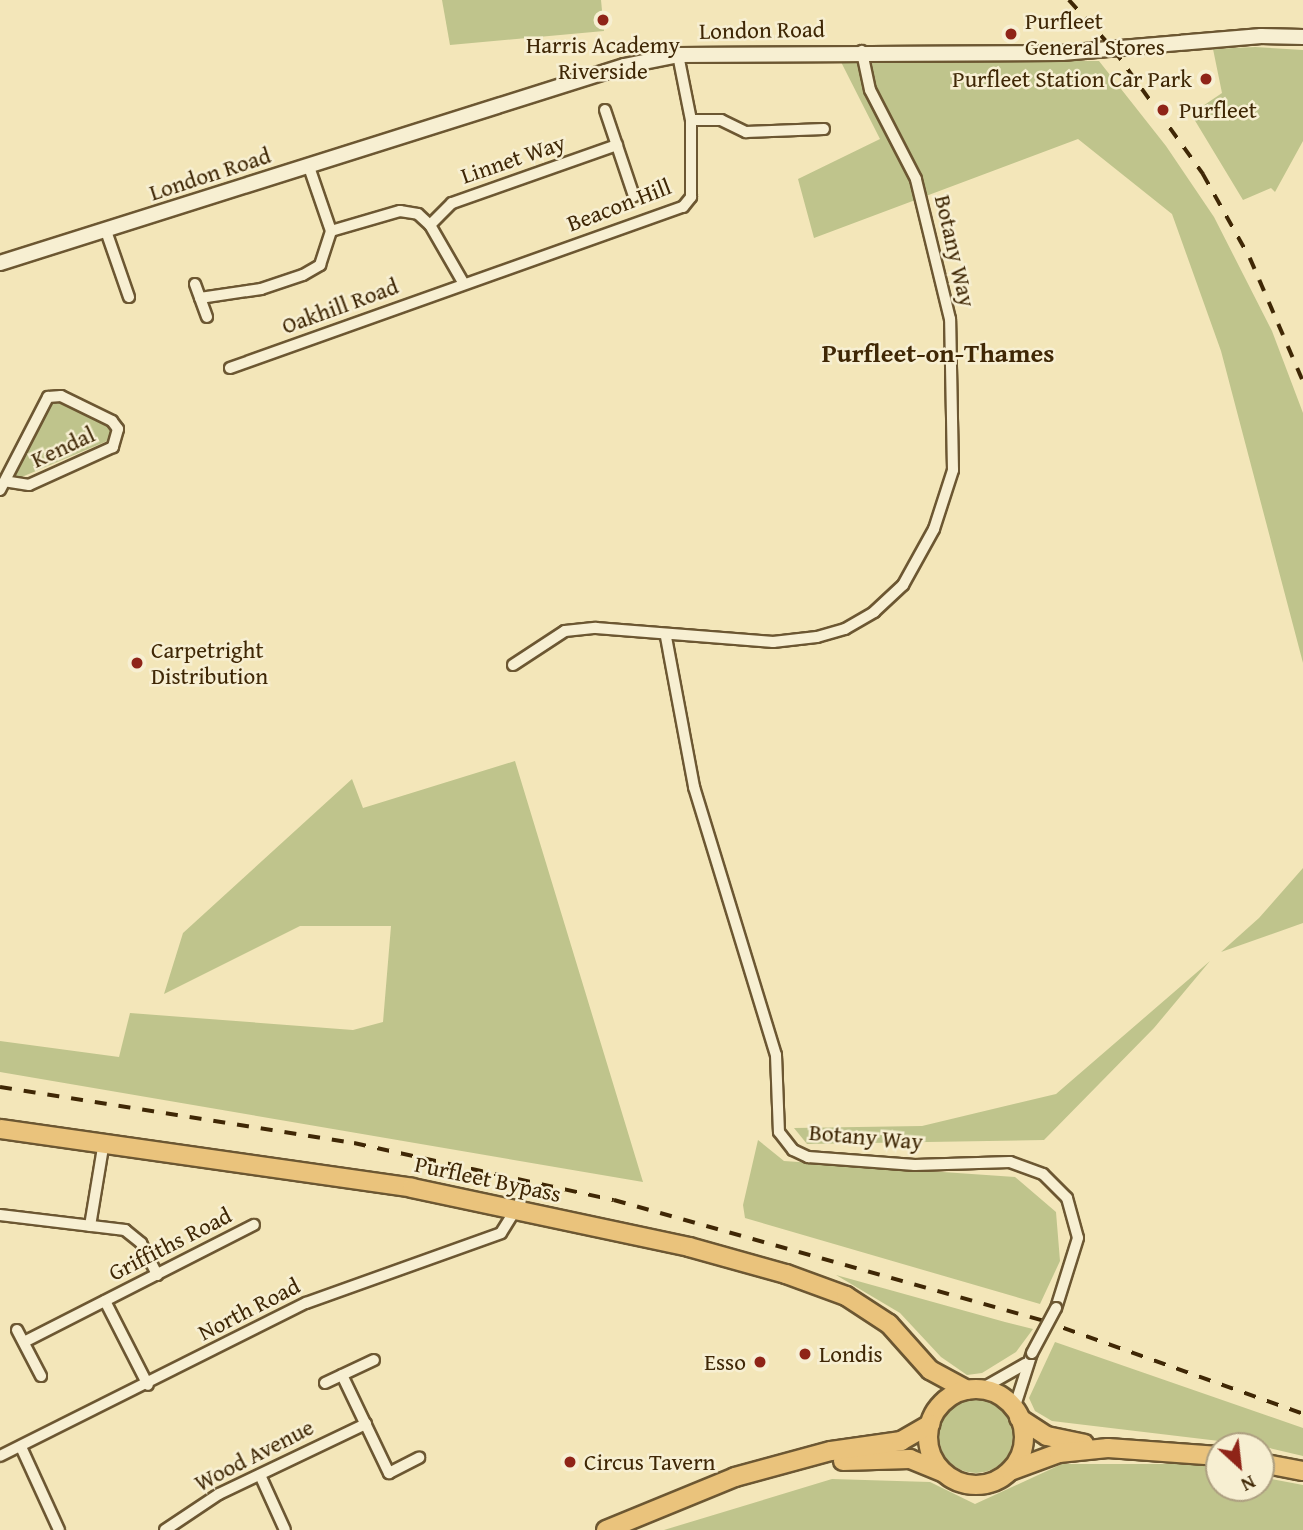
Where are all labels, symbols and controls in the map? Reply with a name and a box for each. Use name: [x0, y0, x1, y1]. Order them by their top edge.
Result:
place label: Purfleet General Stores: [1025, 7, 1165, 61]
marker: Harris Academy Riverside: [595, 12, 611, 28]
street label: London Road: [699, 15, 825, 45]
marker: Purfleet General Stores: [1003, 26, 1019, 42]
place label: Harris Academy Riverside: [526, 31, 680, 85]
place label: Purfleet Station Car Park: [952, 65, 1192, 93]
marker: Purfleet Station Car Park: [1198, 71, 1214, 87]
place label: Purfleet: [1179, 96, 1257, 124]
marker: Purfleet: [1153, 100, 1173, 120]
street label: Linnet Way: [457, 128, 569, 190]
street label: London Road: [146, 141, 274, 207]
street label: Beacon Hill: [563, 173, 675, 237]
street label: Botany Way: [929, 192, 981, 310]
street label: Oakhill Road: [278, 272, 402, 340]
district label: Purfleet-on-Thames: [822, 337, 1054, 369]
street label: Kendal: [27, 420, 99, 474]
place label: Carpetright Distribution: [151, 636, 268, 690]
marker: Carpetright Distribution: [129, 655, 145, 671]
street label: Botany Way: [808, 1118, 924, 1156]
street label: Purfleet Bypass: [412, 1150, 564, 1208]
street label: Griffiths Road: [104, 1201, 236, 1287]
street label: North Road: [194, 1272, 304, 1346]
place label: Londis: [819, 1340, 883, 1368]
marker: Londis: [797, 1346, 813, 1362]
place label: Esso: [704, 1348, 746, 1376]
marker: Esso: [752, 1354, 768, 1370]
street label: Wood Avenue: [190, 1413, 318, 1497]
north arrow: [1205, 1432, 1275, 1502]
place label: Circus Tavern: [584, 1448, 716, 1476]
marker: Circus Tavern: [562, 1454, 578, 1470]
text: N: [1237, 1469, 1261, 1499]

